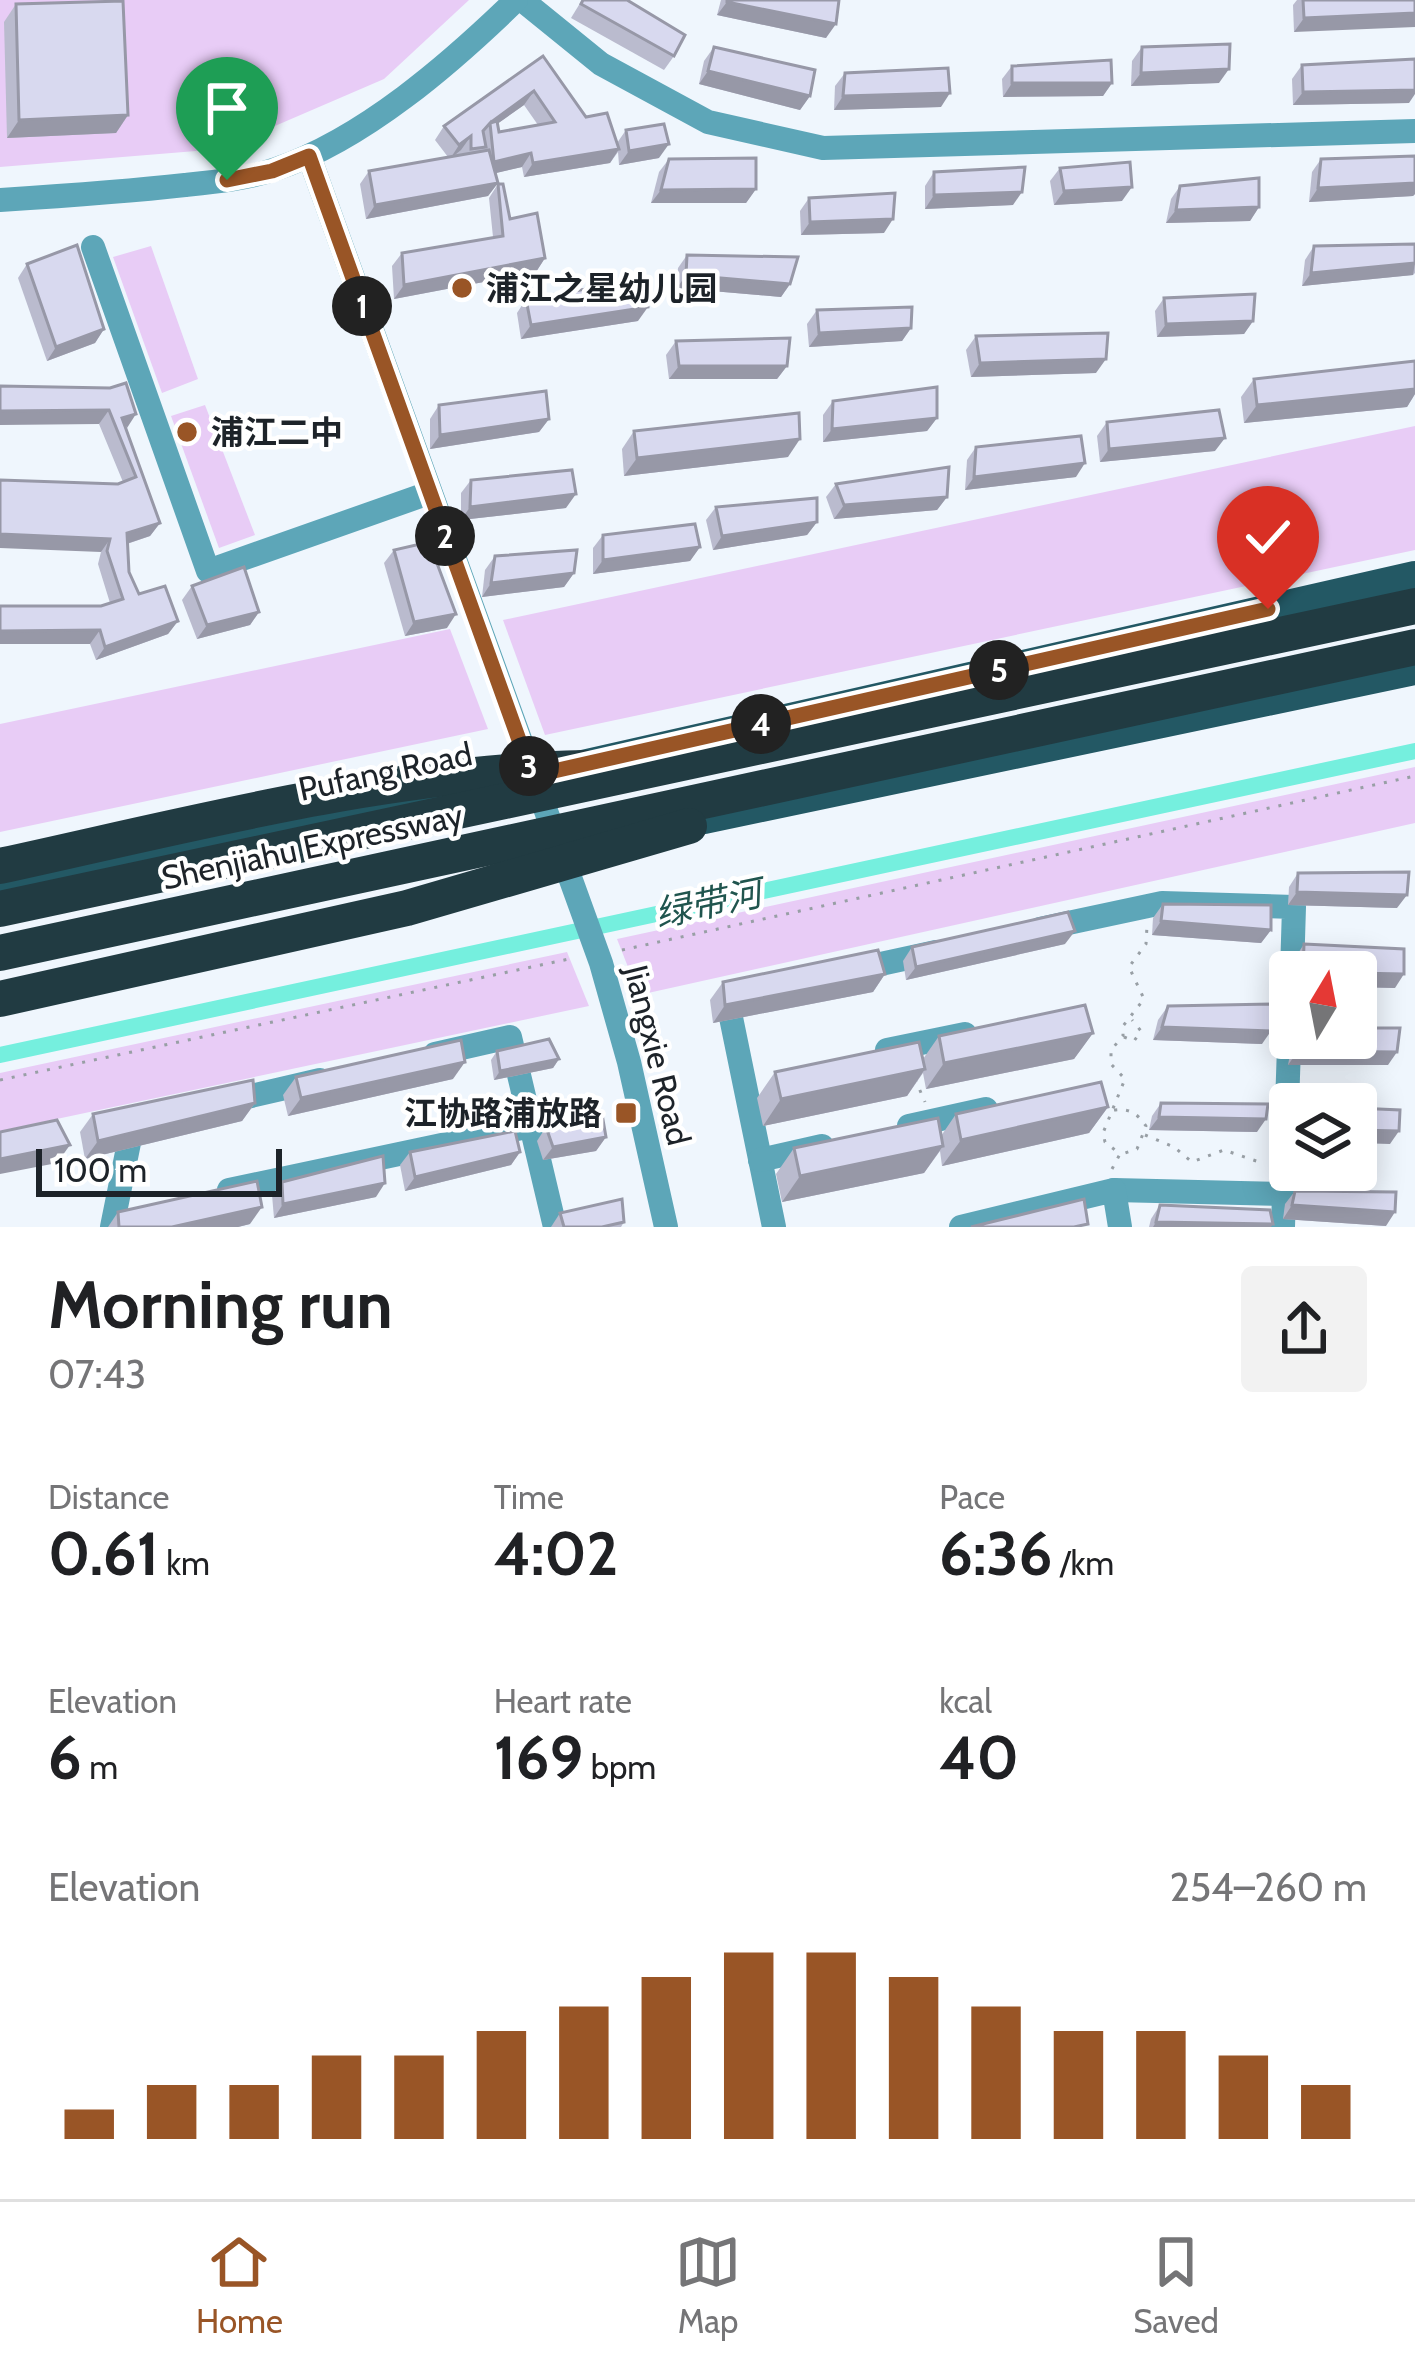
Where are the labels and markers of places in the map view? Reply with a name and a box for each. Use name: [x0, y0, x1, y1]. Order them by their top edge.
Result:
pin: [176, 57, 278, 180]
place label: 浦江之星幼儿园: [486, 268, 717, 308]
marker: 浦江之星幼儿园: [449, 275, 475, 301]
pin: 1: [332, 276, 392, 336]
place label: 浦江二中: [211, 412, 343, 452]
marker: 浦江二中: [174, 419, 200, 445]
pin: [1217, 486, 1319, 609]
pin: 2: [415, 506, 475, 566]
pin: 5: [969, 640, 1029, 700]
pin: 4: [731, 694, 791, 754]
pin: 3: [499, 736, 559, 796]
place label: 江协路浦放路: [404, 1093, 602, 1133]
marker: 江协路浦放路: [613, 1100, 639, 1126]

